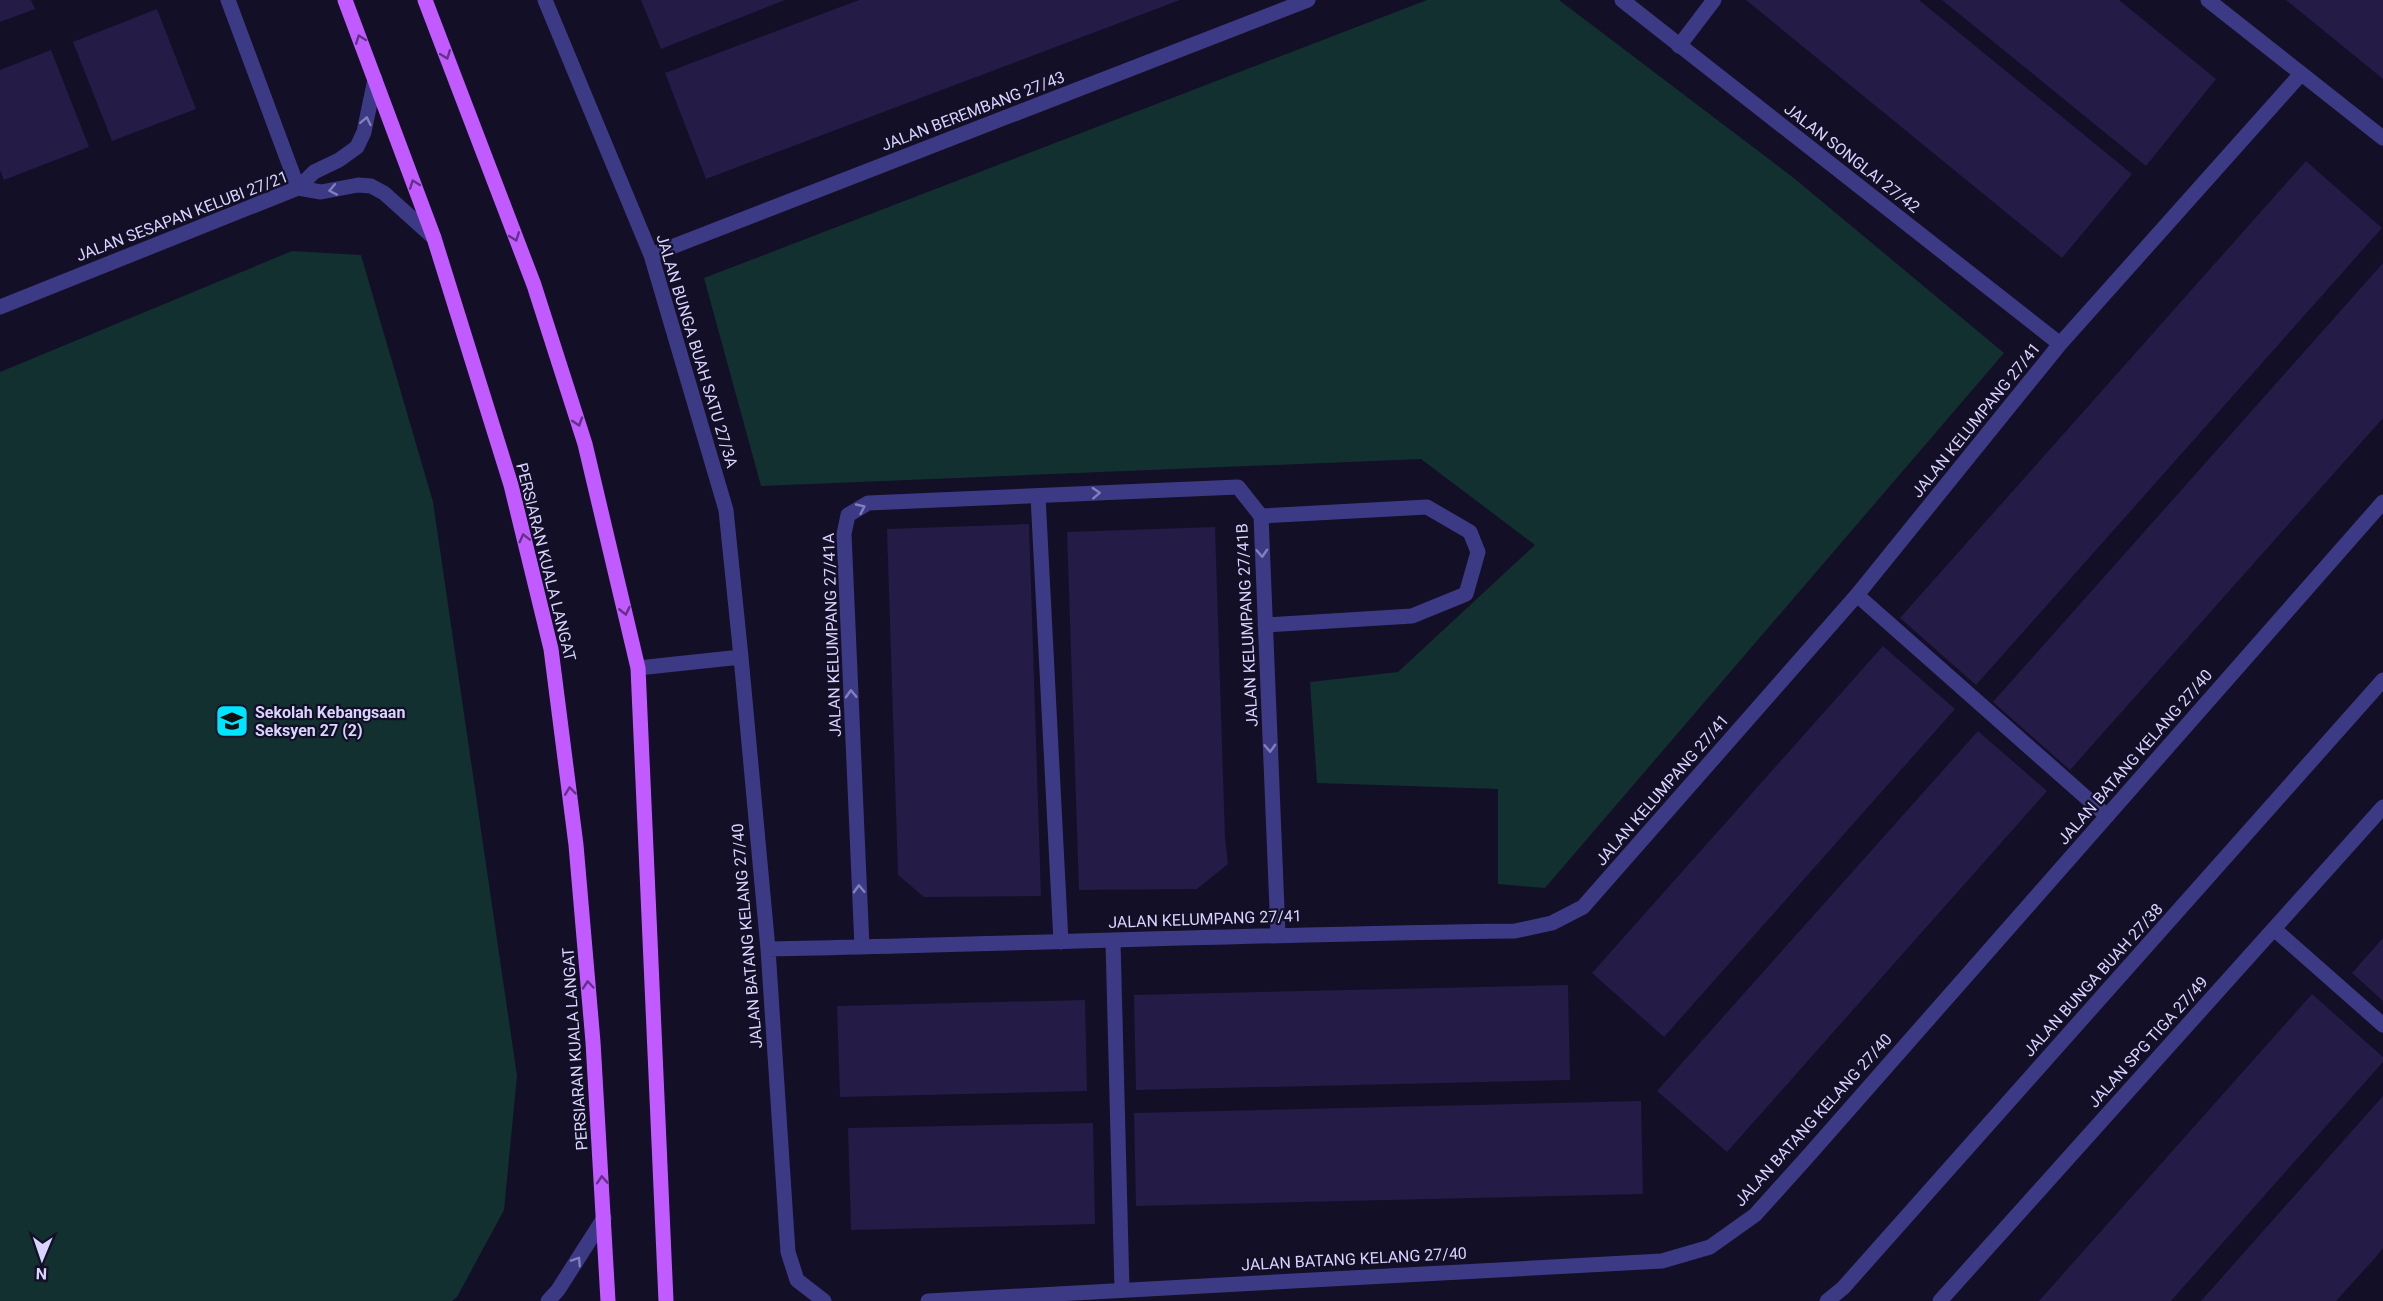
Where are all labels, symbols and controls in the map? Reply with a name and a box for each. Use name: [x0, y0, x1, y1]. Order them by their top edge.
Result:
one-way arrow: [355, 35, 367, 46]
one-way arrow: [439, 48, 451, 59]
street label: JALAN BEREMBANG 27/43: [879, 67, 1067, 155]
street label: JALAN SONGLAI 27/42: [1781, 99, 1923, 217]
one-way arrow: [359, 116, 372, 126]
street label: JALAN SESAPAN KELUBI 27/21: [73, 167, 291, 265]
one-way arrow: [409, 179, 421, 190]
one-way arrow: [328, 183, 338, 196]
one-way arrow: [508, 231, 521, 242]
street label: JALAN BUNGA BUAH SATU 27/3A: [652, 232, 742, 471]
street label: JALAN KELUMPANG 27/41: [1908, 339, 2044, 501]
one-way arrow: [571, 416, 583, 427]
street label: PERSIARAN KUALA LANGAT: [512, 461, 580, 663]
one-way arrow: [1092, 487, 1101, 500]
one-way arrow: [855, 503, 866, 515]
street label: JALAN KELUMPANG 27/41B: [1232, 523, 1262, 727]
street label: JALAN KELUMPANG 27/41A: [819, 532, 845, 737]
one-way arrow: [518, 533, 531, 543]
one-way arrow: [1256, 548, 1269, 557]
one-way arrow: [617, 606, 630, 616]
street label: JALAN BATANG KELANG 27/40: [2054, 666, 2216, 848]
one-way arrow: [845, 689, 858, 698]
school or university icon: Sekolah Kebangsaan Seksyen 27 (2): [214, 703, 250, 739]
place label: Sekolah Kebangsaan Seksyen 27 (2): [255, 703, 405, 740]
street label: JALAN KELUMPANG 27/41: [1591, 711, 1733, 869]
one-way arrow: [1264, 743, 1277, 752]
one-way arrow: [564, 787, 576, 796]
street label: JALAN BATANG KELANG 27/40: [728, 823, 766, 1049]
one-way arrow: [853, 884, 866, 893]
street label: JALAN BUNGA BUAH 27/38: [2019, 900, 2167, 1060]
street label: JALAN KELUMPANG 27/41: [1108, 906, 1302, 932]
street label: PERSIARAN KUALA LANGAT: [558, 946, 592, 1151]
street label: JALAN SPG TIGA 27/49: [2084, 973, 2212, 1111]
one-way arrow: [582, 981, 595, 990]
street label: JALAN BATANG KELANG 27/40: [1730, 1030, 1896, 1210]
one-way arrow: [596, 1175, 609, 1184]
north arrow: [12, 1229, 72, 1289]
street label: JALAN BATANG KELANG 27/40: [1241, 1244, 1467, 1274]
one-way arrow: [570, 1256, 581, 1267]
text: N: [36, 1264, 47, 1283]

